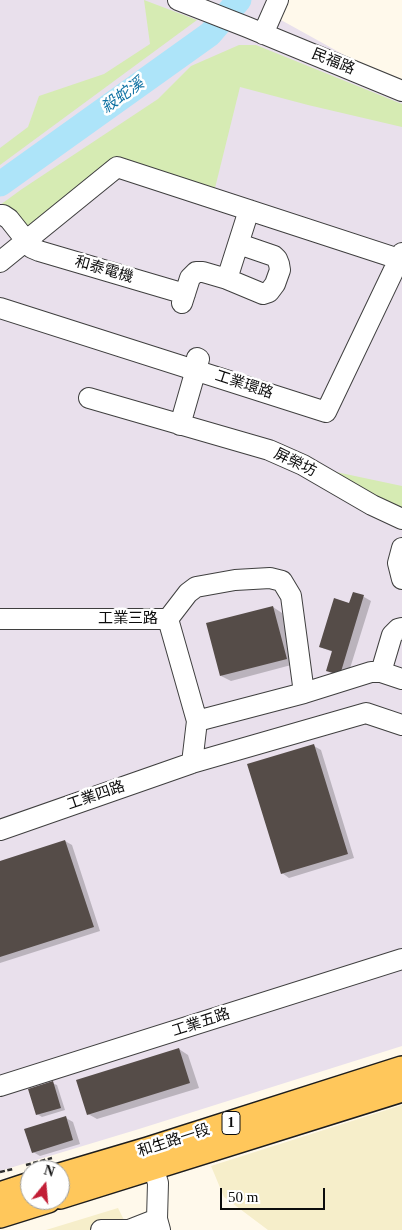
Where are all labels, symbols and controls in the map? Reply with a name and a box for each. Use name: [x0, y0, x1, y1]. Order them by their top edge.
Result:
street label: 民福路: [309, 45, 357, 79]
water label: 殺蛇溪: [98, 74, 148, 118]
street label: 和泰電機: [73, 253, 135, 287]
street label: 工業環路: [213, 367, 275, 403]
street label: 屏榮坊: [271, 445, 319, 481]
street label: 工業三路: [98, 610, 158, 628]
street label: 工業四路: [65, 778, 127, 814]
street label: 工業五路: [170, 1005, 232, 1041]
road number: 1: [222, 1112, 240, 1134]
street label: 和生路一段: [136, 1121, 212, 1161]
north arrow: [20, 1160, 70, 1210]
text: N: [42, 1162, 56, 1180]
scale bar: [222, 1178, 327, 1210]
text: 50 m: [228, 1189, 258, 1205]

